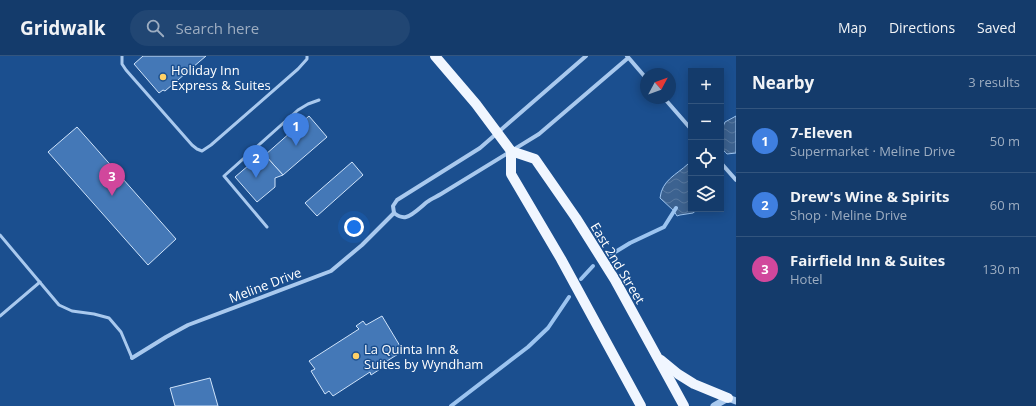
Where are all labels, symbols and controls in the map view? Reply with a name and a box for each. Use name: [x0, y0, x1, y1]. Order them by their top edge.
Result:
search box: [130, 10, 410, 46]
text: Gridwalk: [20, 15, 106, 41]
icon: search: [144, 17, 166, 39]
text: Search here: [176, 18, 259, 38]
text: Map: [838, 18, 867, 37]
text: Directions: [889, 18, 955, 37]
text: Saved: [977, 18, 1016, 37]
place label: Holiday Inn Express & Suites: [171, 61, 271, 94]
north arrow: [640, 68, 676, 104]
map controls: [688, 68, 724, 212]
button: +: [688, 68, 724, 104]
text: Nearby: [752, 71, 814, 94]
marker: Holiday Inn Express & Suites: [158, 72, 168, 82]
text: 3 results: [968, 73, 1020, 91]
button: −: [688, 104, 724, 140]
pin: 1: [283, 113, 309, 146]
text: 7-Eleven: [790, 122, 853, 142]
text: 1: [761, 132, 769, 150]
text: 50 m: [990, 132, 1020, 150]
button: locate: [688, 140, 724, 176]
text: Supermarket · Meline Drive: [790, 142, 955, 160]
pin: 2: [243, 145, 269, 178]
pin: 3: [99, 163, 125, 196]
button: layers: [688, 176, 724, 212]
text: Drew's Wine & Spirits: [790, 186, 950, 206]
text: 2: [761, 196, 769, 214]
text: 60 m: [990, 196, 1020, 214]
text: Shop · Meline Drive: [790, 206, 907, 224]
your location: [344, 217, 364, 237]
street label: East 2nd Street: [587, 219, 650, 307]
text: Fairfield Inn & Suites: [790, 250, 945, 270]
text: 3: [761, 260, 769, 278]
text: 130 m: [982, 260, 1020, 278]
street label: Meline Drive: [226, 263, 304, 307]
text: Hotel: [790, 270, 823, 288]
place label: La Quinta Inn & Suites by Wyndham: [364, 340, 483, 373]
marker: La Quinta Inn & Suites by Wyndham: [351, 351, 361, 361]

